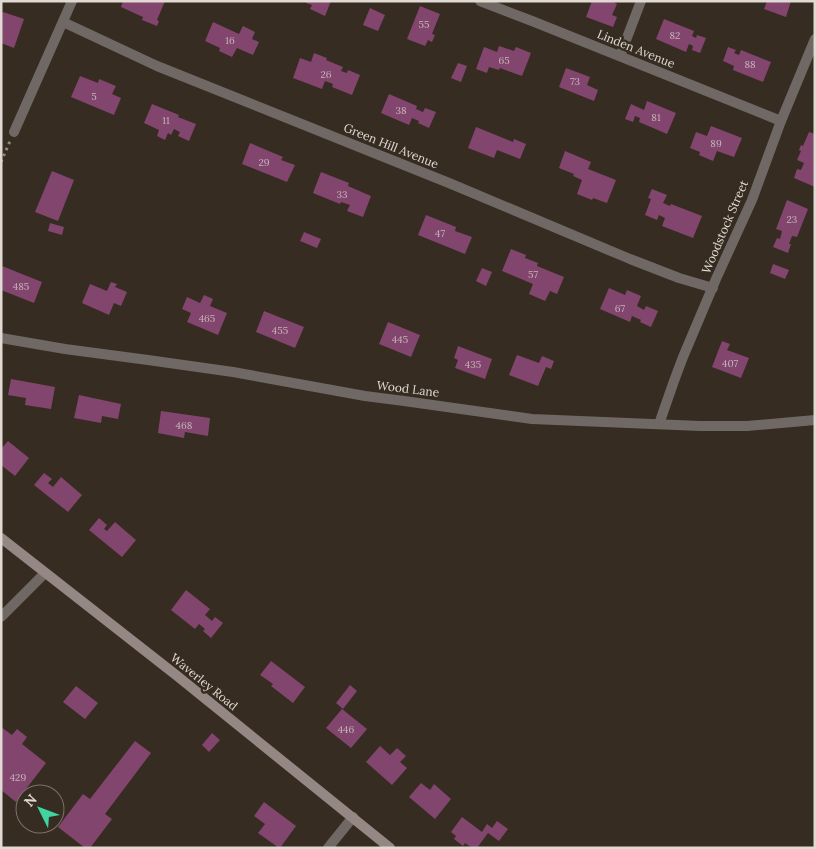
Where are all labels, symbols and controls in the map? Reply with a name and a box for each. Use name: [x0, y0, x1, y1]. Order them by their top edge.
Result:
house number: 55: [419, 18, 429, 31]
street label: Linden Avenue: [595, 26, 678, 71]
house number: 82: [670, 29, 681, 42]
house number: 16: [225, 34, 235, 47]
house number: 65: [498, 54, 510, 67]
house number: 88: [744, 58, 756, 71]
house number: 26: [320, 68, 332, 81]
house number: 73: [570, 75, 581, 88]
house number: 5: [91, 90, 97, 103]
house number: 38: [395, 104, 407, 117]
house number: 81: [651, 111, 661, 124]
house number: 11: [162, 114, 170, 127]
street label: Green Hill Avenue: [342, 120, 441, 172]
house number: 89: [710, 137, 722, 150]
house number: 29: [258, 156, 270, 169]
street label: Woodstock Street: [698, 178, 751, 276]
house number: 33: [336, 188, 348, 201]
house number: 23: [787, 213, 798, 226]
house number: 47: [435, 227, 445, 240]
house number: 57: [528, 268, 538, 281]
house number: 485: [13, 280, 29, 293]
house number: 67: [615, 302, 626, 315]
house number: 465: [199, 312, 215, 325]
house number: 455: [272, 324, 288, 337]
house number: 445: [392, 333, 408, 346]
house number: 407: [722, 357, 738, 370]
house number: 435: [465, 358, 481, 371]
street label: Wood Lane: [376, 377, 441, 400]
house number: 468: [176, 419, 193, 432]
street label: Waverley Road: [168, 650, 241, 713]
house number: 446: [338, 723, 355, 736]
house number: 429: [10, 771, 27, 784]
north arrow: [15, 784, 65, 834]
text: N: [20, 790, 41, 810]

